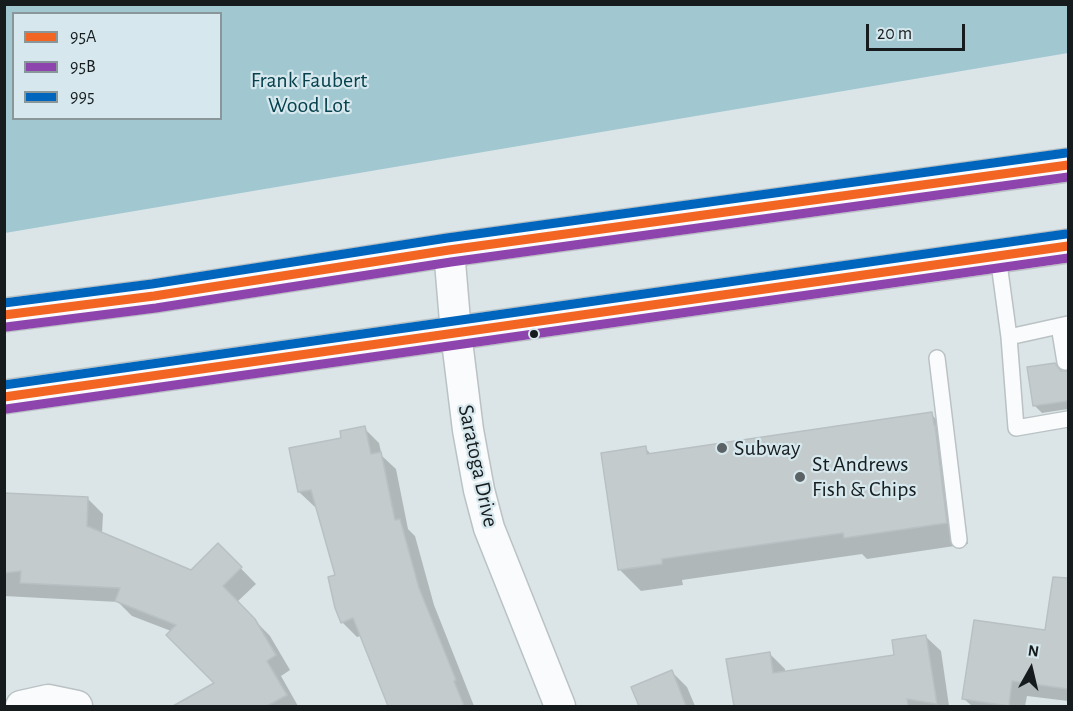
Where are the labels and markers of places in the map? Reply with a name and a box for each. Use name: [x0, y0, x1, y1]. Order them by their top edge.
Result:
unlabelled marker: [528, 328, 540, 340]
place label: Subway: [734, 435, 800, 461]
marker: Subway: [715, 441, 729, 455]
place label: St Andrews Fish & Chips: [812, 451, 917, 502]
marker: St Andrews Fish & Chips: [793, 470, 807, 484]

